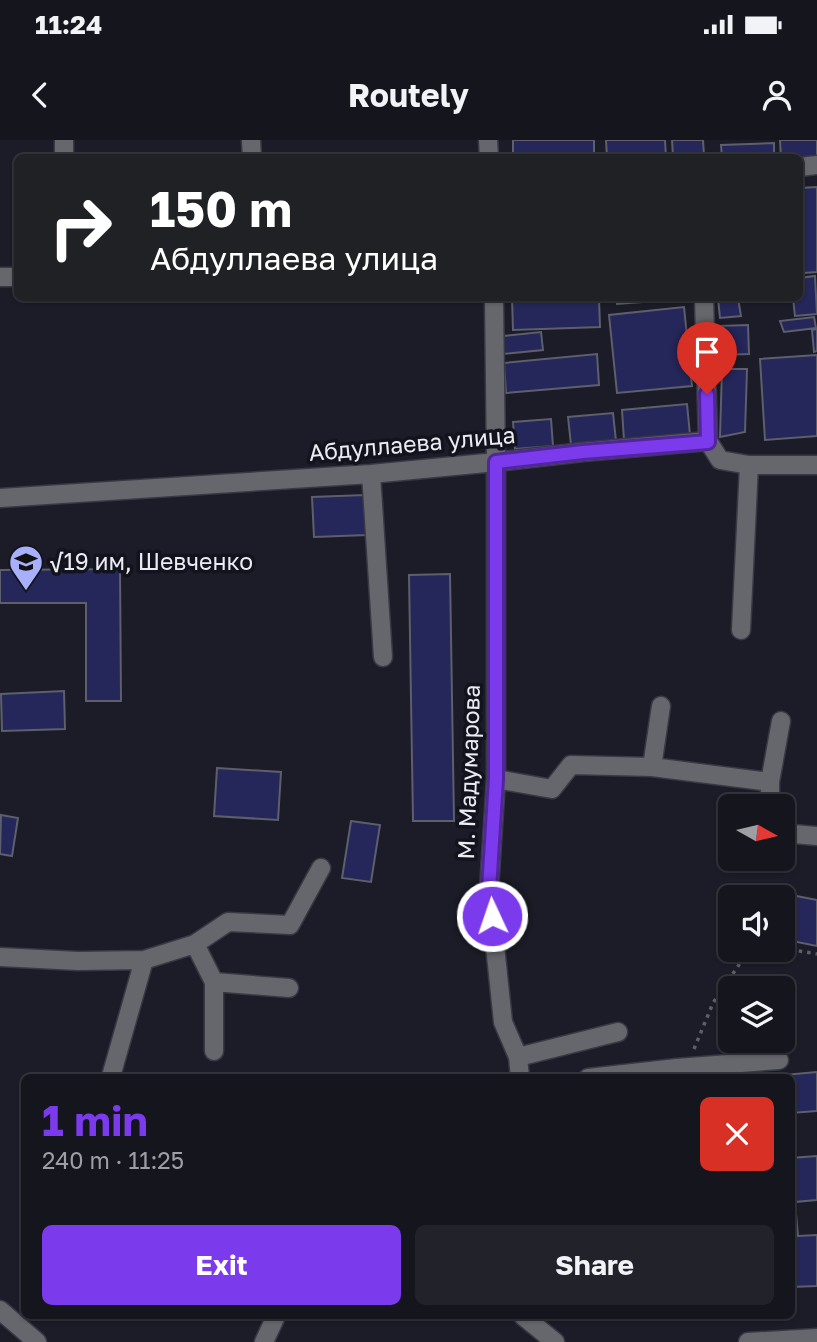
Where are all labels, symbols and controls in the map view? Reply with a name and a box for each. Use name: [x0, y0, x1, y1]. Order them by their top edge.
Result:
text: 11:24: [35, 9, 102, 40]
icon: back: [21, 76, 59, 114]
text: Routely: [348, 76, 469, 114]
icon: person: [758, 76, 796, 114]
text: 150 m: [150, 179, 292, 238]
icon: right: [35, 182, 126, 273]
text: Абдуллаева улица: [150, 239, 438, 277]
pin: [677, 322, 737, 394]
icon: arrive: [688, 333, 726, 371]
street label: Абдуллаева улица: [308, 420, 516, 466]
school or university icon: √19 им, Шевченко: [7, 543, 45, 592]
place label: √19 им, Шевченко: [50, 547, 253, 575]
street label: М. Мадумарова: [451, 684, 485, 860]
north arrow: [718, 794, 794, 872]
map controls: [718, 794, 795, 1053]
position arrow: [455, 879, 529, 953]
button: sound: [718, 885, 795, 962]
button: layers: [718, 976, 795, 1053]
text: 1 min: [42, 1095, 148, 1145]
button: close: [700, 1097, 774, 1171]
text: 240 m · 11:25: [42, 1146, 184, 1174]
button: Exit: [42, 1225, 401, 1305]
button: Share: [415, 1225, 774, 1305]

